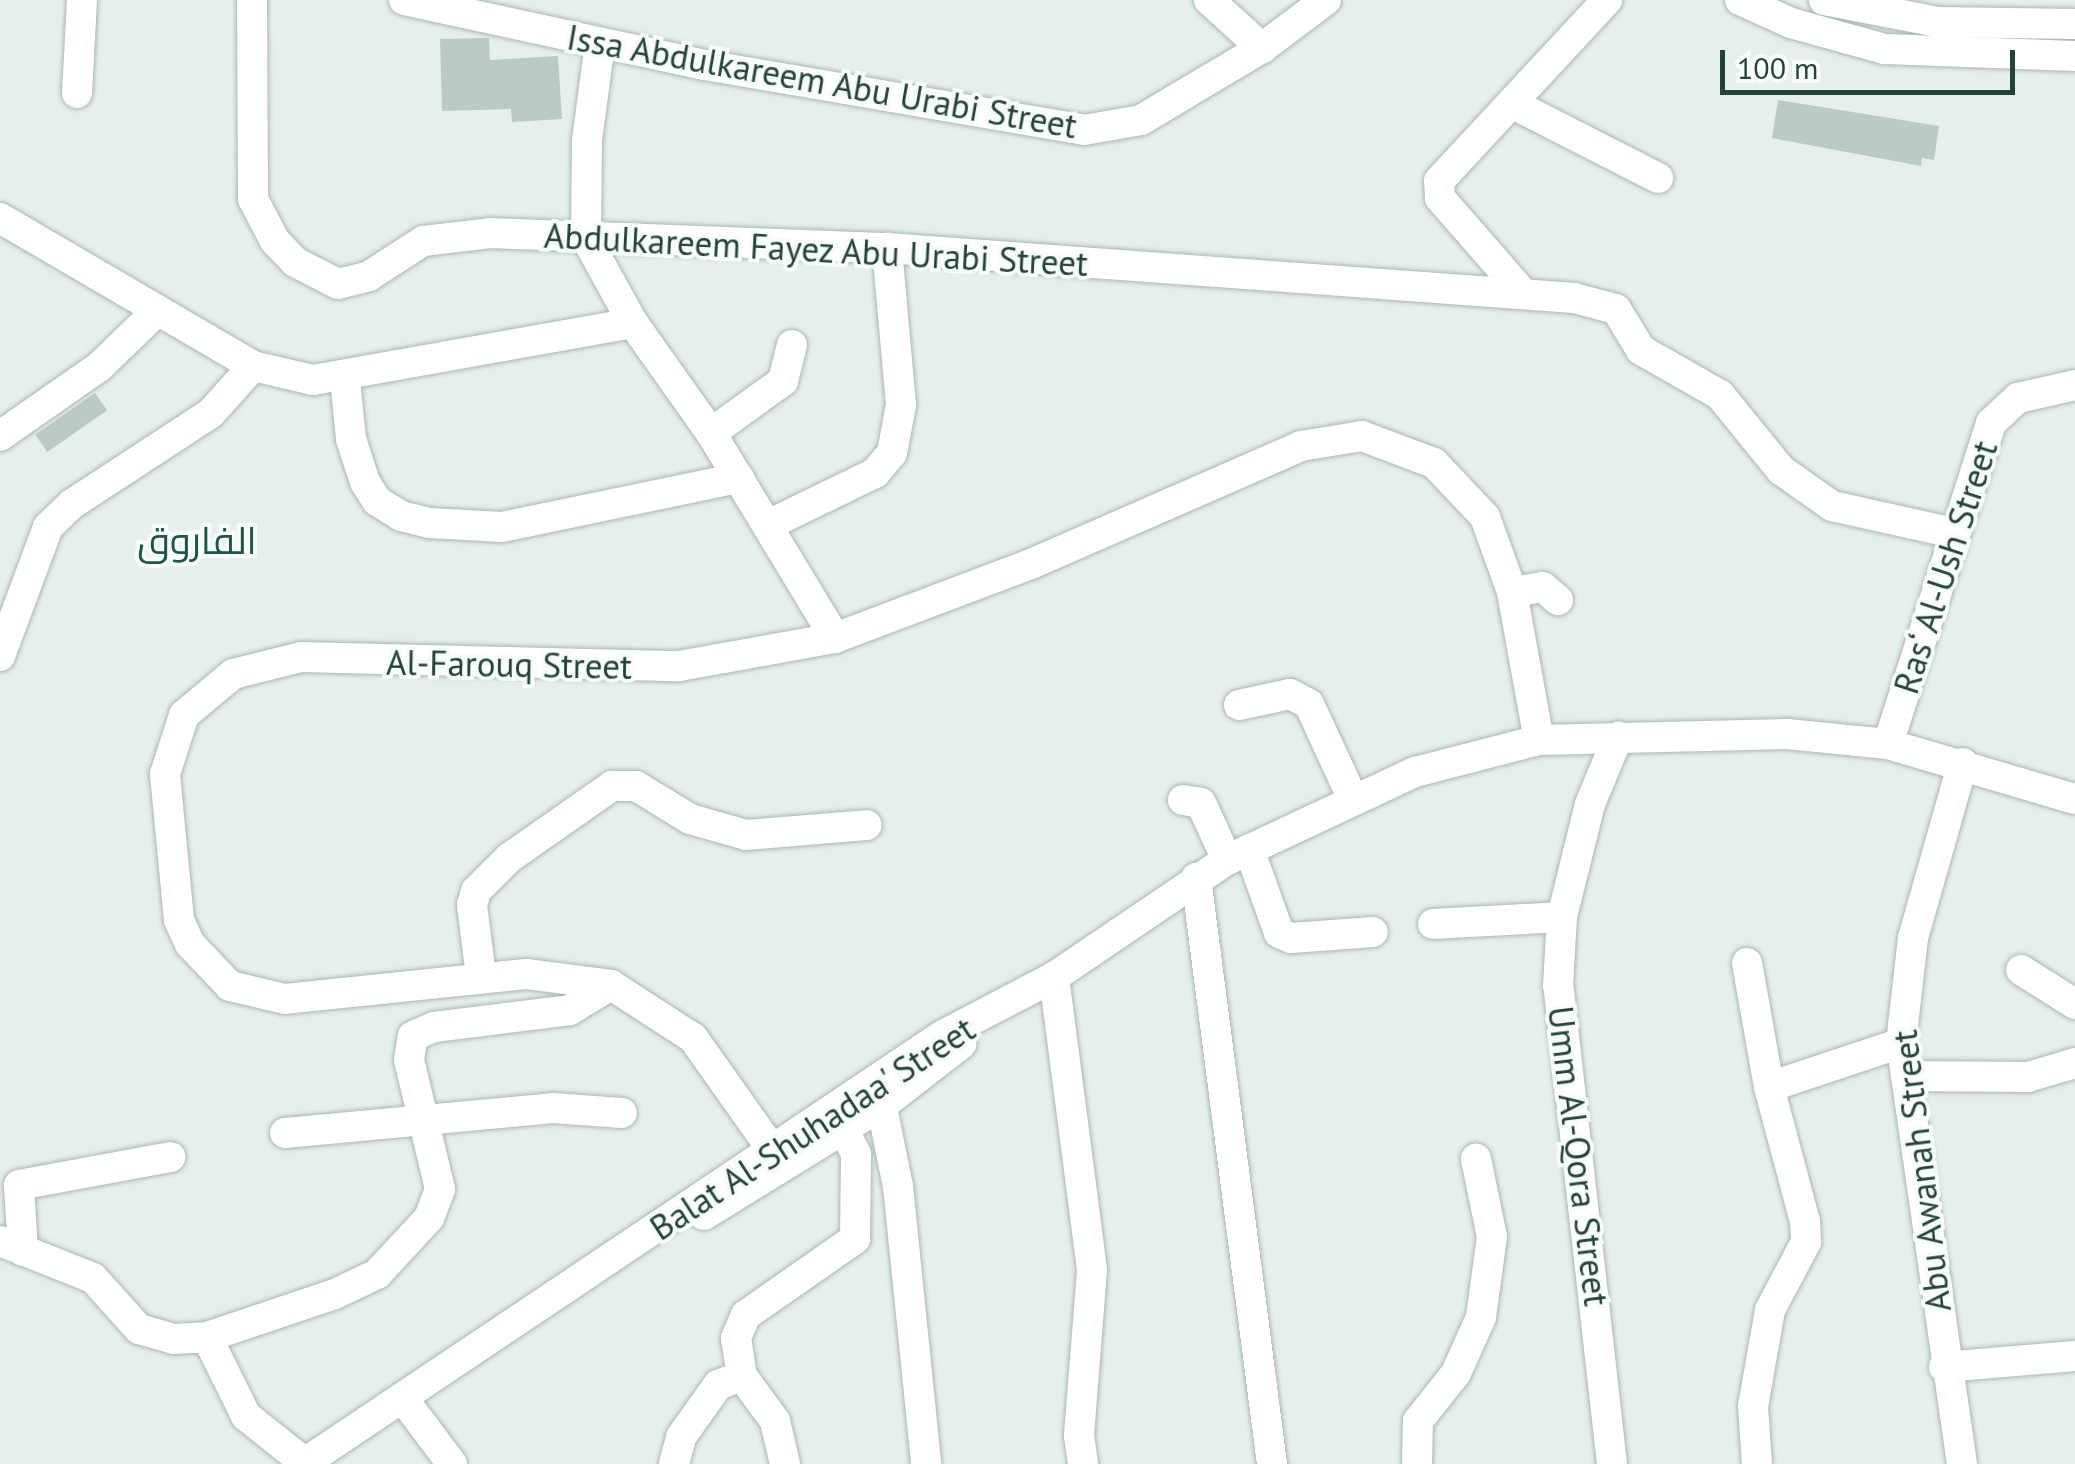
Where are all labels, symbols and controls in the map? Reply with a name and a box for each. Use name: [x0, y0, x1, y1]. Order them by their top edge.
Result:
street label: Issa Abdulkareem Abu Urabi Street: [563, 15, 1081, 147]
scale bar: [1725, 30, 2020, 92]
text: 100 m: [1737, 48, 1818, 87]
street label: Abdulkareem Fayez Abu Urabi Street: [542, 214, 1090, 284]
street label: Ras‘ Al-Ush Street: [1884, 433, 2006, 701]
district label: الفاروق: [137, 517, 257, 563]
street label: Al-Farouq Street: [386, 641, 632, 687]
street label: Umm Al-Qora Street: [1540, 1003, 1618, 1309]
street label: Balat Al-Shuhadaa' Street: [640, 1006, 984, 1250]
street label: Abu Awanah Street: [1883, 1027, 1959, 1315]

